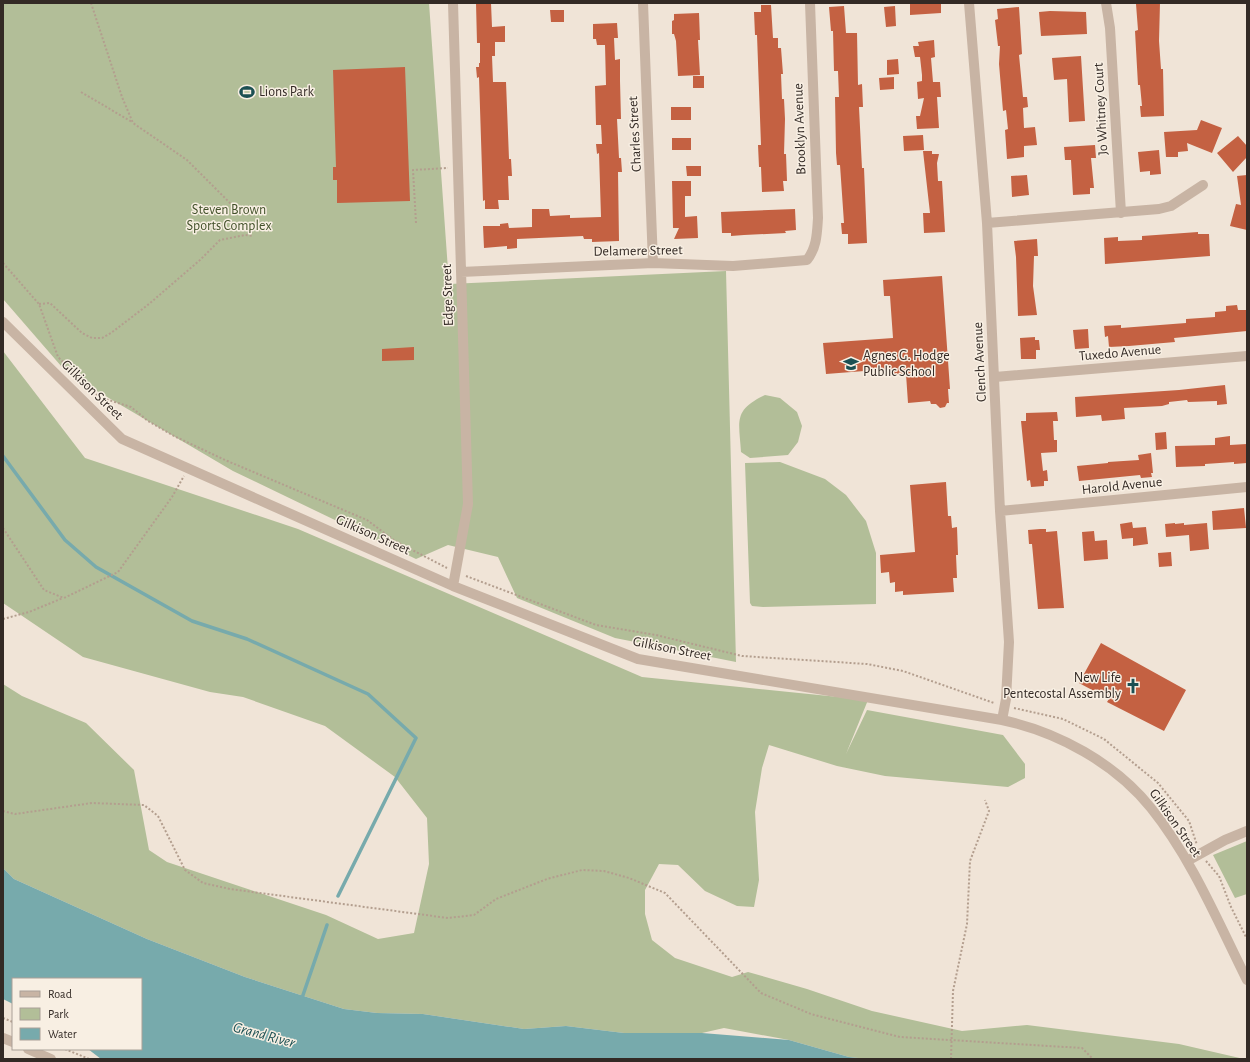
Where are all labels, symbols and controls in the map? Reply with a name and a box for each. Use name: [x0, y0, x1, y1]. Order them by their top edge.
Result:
street label: Jo Whitney Court: [1092, 62, 1110, 156]
sports icon: Lions Park: [238, 83, 256, 101]
street label: Brooklyn Avenue: [791, 83, 809, 175]
place label: Lions Park: [259, 85, 314, 99]
street label: Charles Street: [626, 95, 644, 172]
park label: Steven Brown Sports Complex: [186, 203, 272, 233]
street label: Delamere Street: [593, 243, 683, 259]
street label: Edge Street: [440, 263, 456, 326]
street label: Clench Avenue: [971, 322, 989, 402]
street label: Tuxedo Avenue: [1078, 342, 1162, 364]
place label: Agnes G. Hodge Public School: [863, 349, 950, 379]
school or university icon: Agnes G. Hodge Public School: [842, 355, 860, 373]
street label: Gilkison Street: [59, 357, 126, 423]
street label: Harold Avenue: [1081, 475, 1163, 497]
street label: Gilkison Street: [334, 512, 413, 558]
street label: Gilkison Street: [632, 635, 713, 664]
place label: New Life Pentecostal Assembly: [1003, 671, 1121, 701]
church icon: New Life Pentecostal Assembly: [1124, 677, 1142, 695]
street label: Gilkison Street: [1146, 786, 1204, 860]
legend: [12, 978, 142, 1050]
text: Road: [48, 988, 72, 1000]
text: Park: [48, 1008, 69, 1020]
water label: Grand River: [232, 1020, 298, 1051]
text: Water: [48, 1028, 77, 1040]

